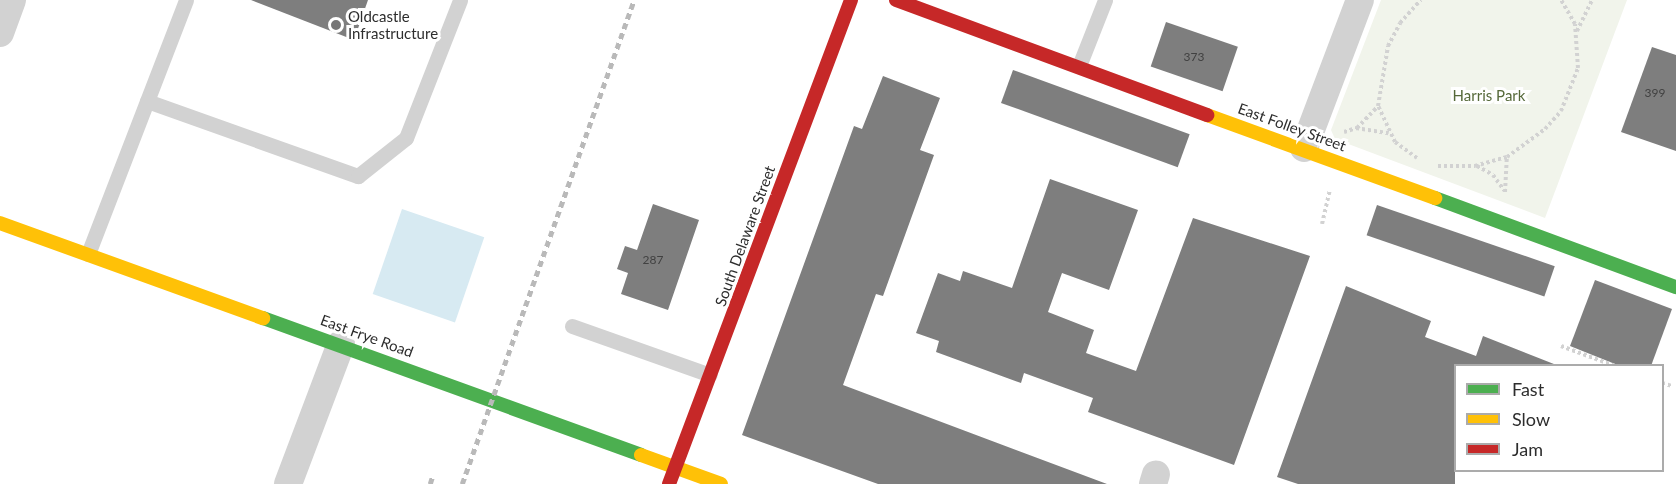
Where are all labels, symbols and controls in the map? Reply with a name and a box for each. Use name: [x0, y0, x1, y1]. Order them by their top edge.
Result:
place label: Oldcastle Infrastructure: [348, 7, 438, 42]
marker: Oldcastle Infrastructure: [329, 18, 343, 32]
house number: 373: [1184, 50, 1204, 64]
house number: 399: [1645, 86, 1665, 100]
park label: Harris Park: [1453, 87, 1525, 105]
street label: East Folley Street: [1235, 99, 1349, 155]
street label: South Delaware Street: [711, 163, 779, 309]
house number: 287: [643, 253, 663, 267]
street label: East Frye Road: [318, 311, 416, 361]
legend: [1454, 364, 1664, 472]
text: Fast: [1512, 378, 1544, 400]
text: Slow: [1512, 408, 1550, 430]
text: Jam: [1512, 438, 1543, 460]

